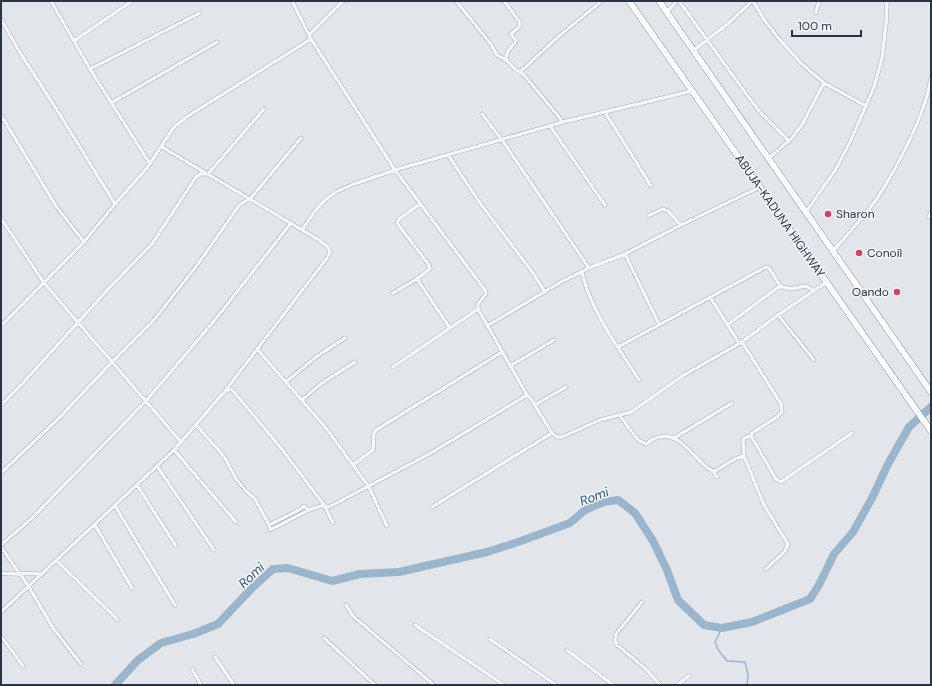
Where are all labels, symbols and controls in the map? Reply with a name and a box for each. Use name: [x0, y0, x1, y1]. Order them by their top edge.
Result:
scale bar: [792, 12, 861, 38]
text: 100 m: [798, 18, 832, 34]
street label: ABUJA-KADUNA HIGHWAY: [731, 151, 829, 281]
place label: Sharon: [836, 206, 875, 222]
marker: Sharon: [823, 209, 833, 219]
place label: Conoil: [867, 245, 902, 261]
marker: Conoil: [854, 248, 864, 258]
place label: Oando: [852, 284, 889, 300]
marker: Oando: [892, 287, 902, 297]
water label: Romi: [577, 483, 612, 510]
water label: Romi: [235, 558, 269, 592]

